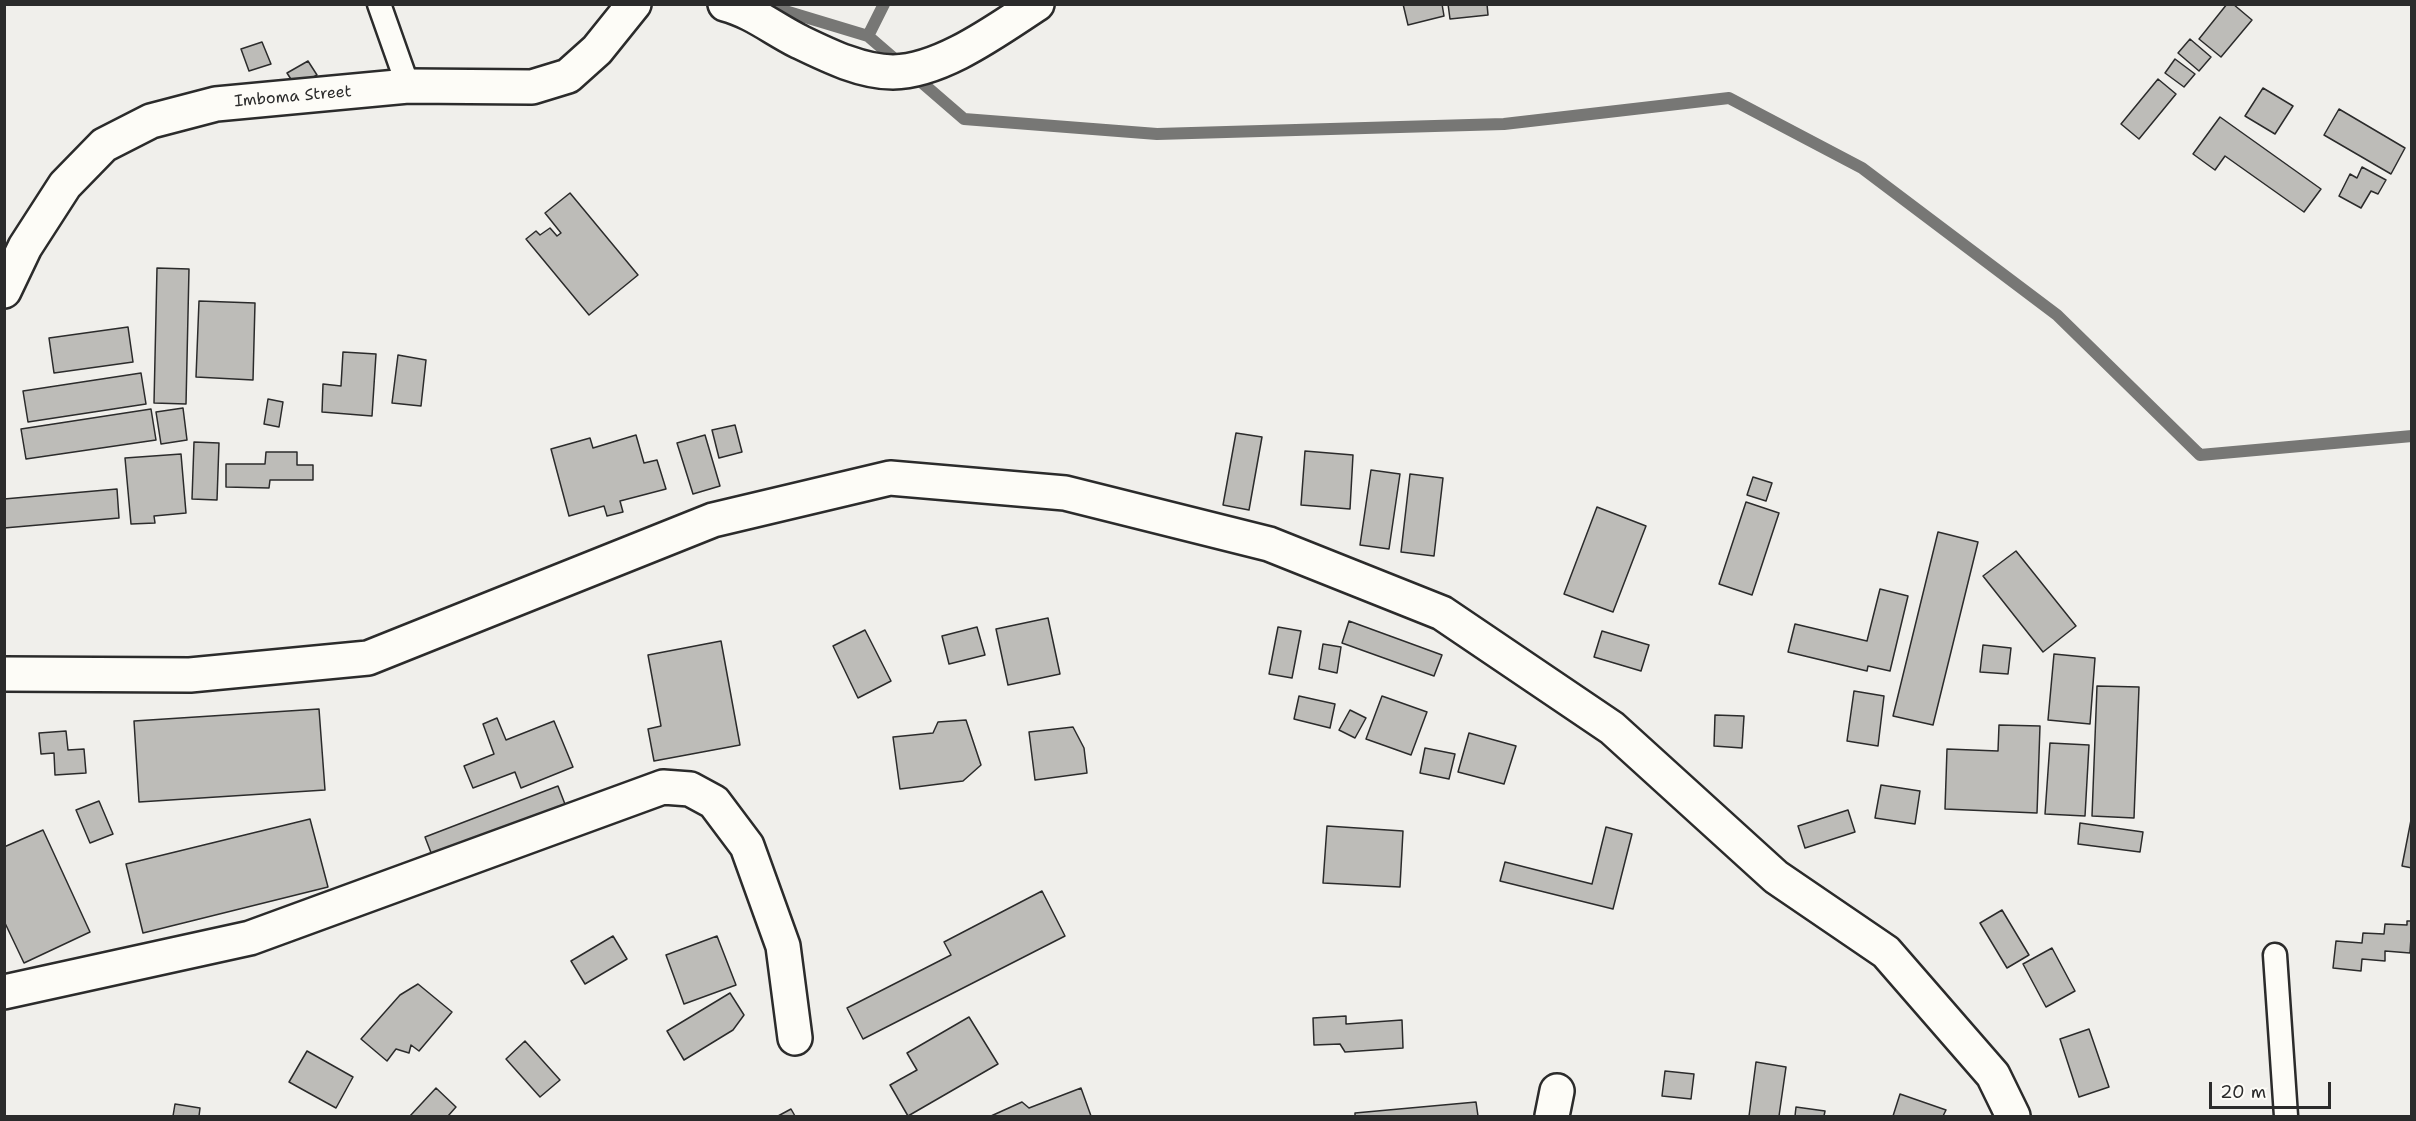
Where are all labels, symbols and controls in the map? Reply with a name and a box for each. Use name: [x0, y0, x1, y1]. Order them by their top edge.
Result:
street label: Imboma Street: [234, 82, 352, 112]
scale bar: [2212, 1070, 2334, 1108]
text: 20 m: [2220, 1080, 2266, 1104]

